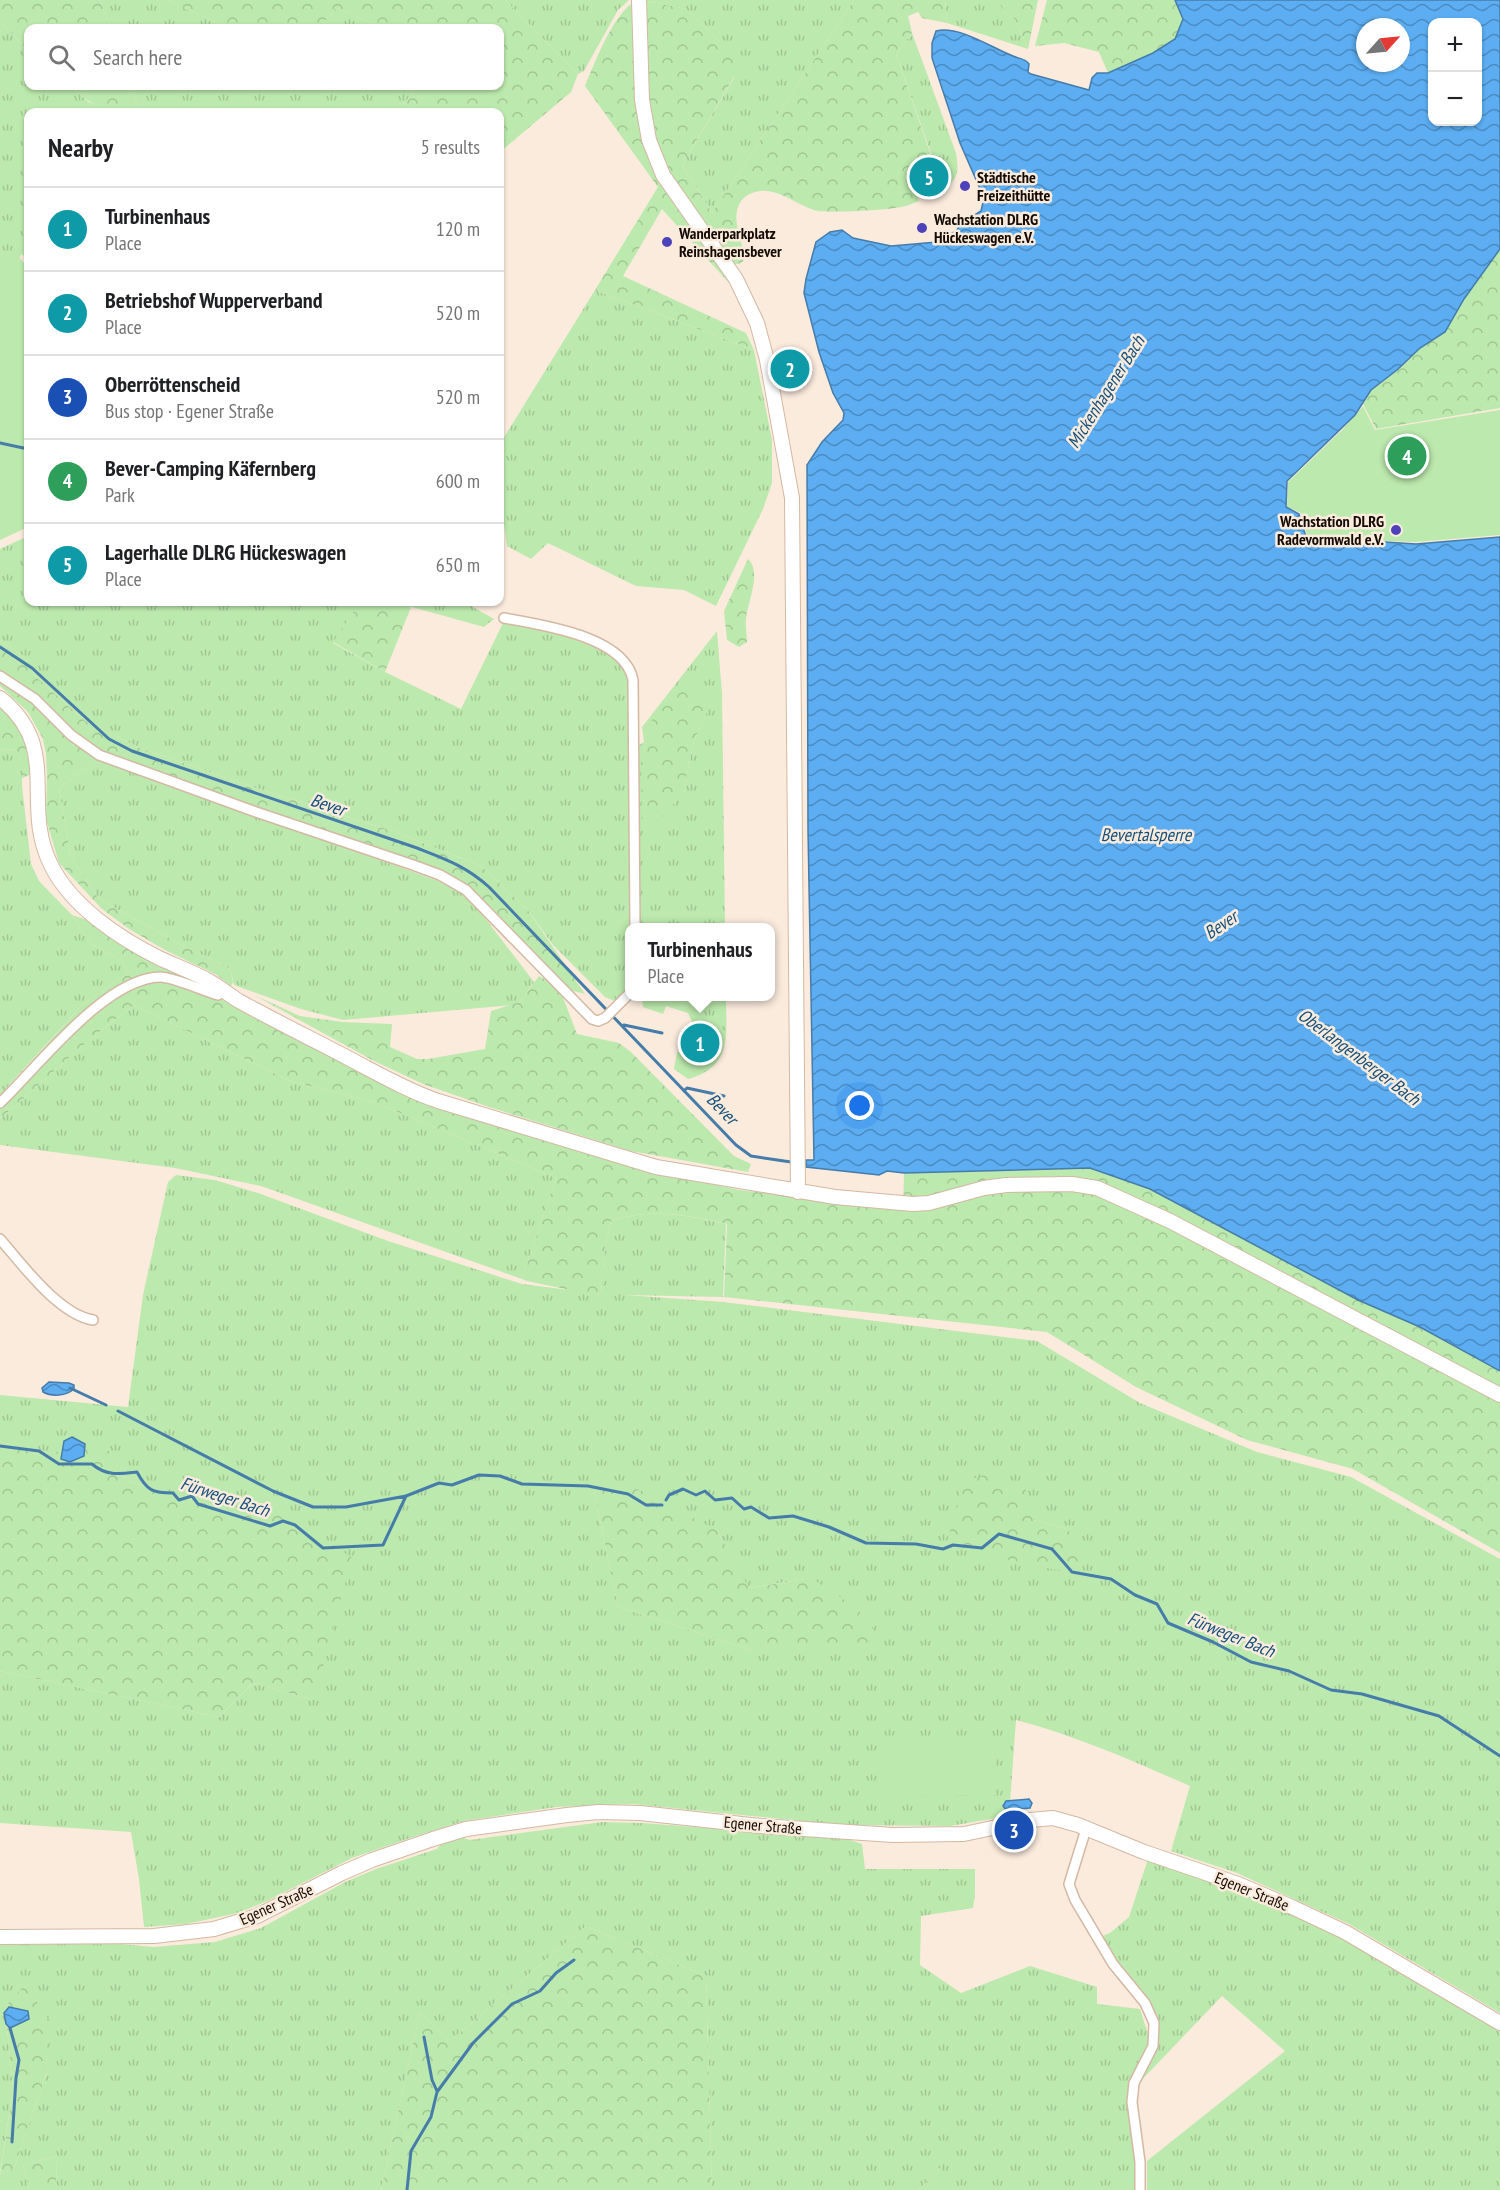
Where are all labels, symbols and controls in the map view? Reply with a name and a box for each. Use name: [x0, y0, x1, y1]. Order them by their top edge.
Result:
north arrow: [1356, 18, 1410, 72]
map controls: [1428, 18, 1482, 126]
button: +: [1428, 18, 1482, 72]
search box: [24, 24, 504, 90]
icon: search: [45, 41, 78, 74]
text: Search here: [93, 43, 182, 71]
button: −: [1428, 72, 1482, 126]
text: Nearby: [48, 131, 113, 164]
text: 5 results: [421, 134, 480, 160]
pin: 5: [910, 154, 948, 200]
place label: Städtische Freizeithütte: [977, 167, 1050, 205]
marker: Städtische Freizeithütte: [958, 179, 972, 193]
text: Turbinenhaus: [105, 202, 210, 230]
place label: Wachstation DLRG Hückeswagen e.V.: [933, 209, 1038, 247]
text: 1: [63, 216, 72, 242]
text: 120 m: [436, 216, 480, 242]
marker: Wachstation DLRG Hückeswagen e.V.: [915, 221, 929, 235]
place label: Wanderparkplatz Reinshagensbever: [678, 223, 782, 261]
text: Place: [105, 230, 142, 256]
marker: Wanderparkplatz Reinshagensbever: [660, 235, 674, 249]
text: Betriebshof Wupperverband: [105, 286, 322, 314]
text: 2: [63, 300, 72, 326]
text: 520 m: [436, 300, 480, 326]
text: Place: [105, 314, 142, 340]
water label: Mickenhagener Bach: [1062, 330, 1150, 452]
pin: 2: [770, 346, 810, 392]
text: Oberröttenscheid: [105, 370, 240, 398]
text: 3: [63, 384, 72, 410]
text: 520 m: [436, 384, 480, 410]
text: Bus stop · Egener Straße: [105, 398, 274, 424]
pin: 4: [1388, 434, 1426, 478]
text: Bever-Camping Käfernberg: [105, 454, 316, 482]
text: 4: [63, 468, 72, 494]
text: 600 m: [436, 468, 480, 494]
text: Park: [105, 482, 135, 508]
place label: Wachstation DLRG Radevormwald e.V.: [1277, 511, 1384, 549]
marker: Wachstation DLRG Radevormwald e.V.: [1389, 523, 1403, 537]
text: Lagerhalle DLRG Hückeswagen: [105, 538, 346, 566]
text: 5: [63, 552, 72, 578]
text: 650 m: [436, 552, 480, 578]
text: Place: [105, 566, 142, 592]
water label: Bever: [308, 788, 351, 822]
water label: Bevertalsperre: [1101, 823, 1193, 846]
water label: Bever: [1200, 904, 1244, 944]
popup: [625, 923, 775, 1001]
text: Turbinenhaus: [647, 935, 753, 963]
text: Place: [647, 963, 684, 989]
water label: Oberlangenberger Bach: [1294, 1003, 1426, 1111]
pin: 1: [680, 1020, 720, 1066]
water label: Bever: [702, 1088, 745, 1131]
your location: [845, 1091, 874, 1120]
water label: Fürweger Bach: [178, 1471, 273, 1522]
water label: Fürweger Bach: [1184, 1607, 1279, 1663]
pin: 3: [994, 1808, 1034, 1852]
street label: Egener Straße: [723, 1812, 803, 1838]
street label: Egener Straße: [1212, 1867, 1292, 1915]
street label: Egener Straße: [236, 1879, 316, 1929]

